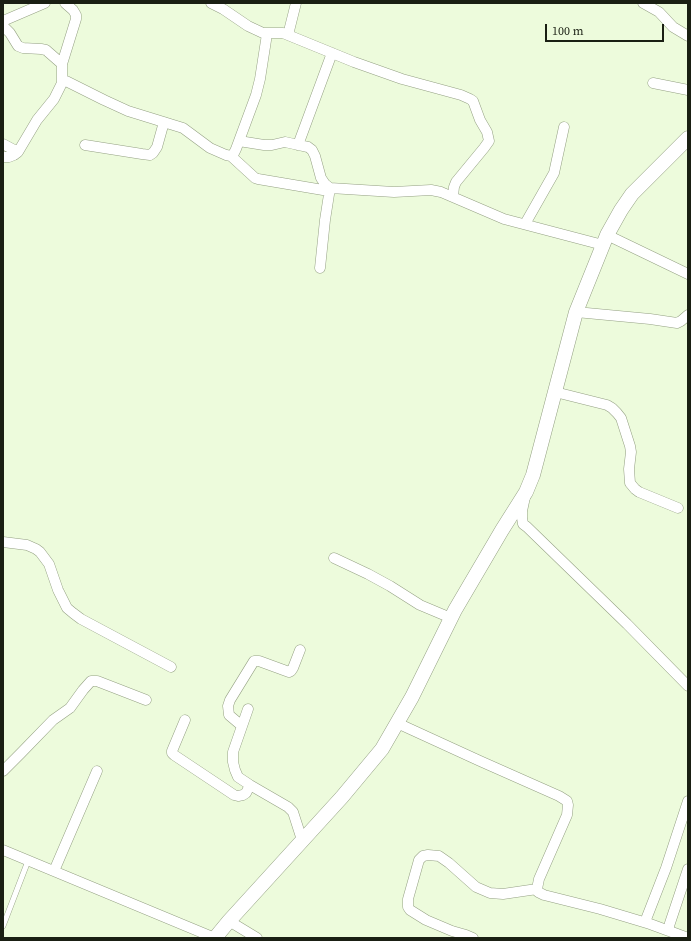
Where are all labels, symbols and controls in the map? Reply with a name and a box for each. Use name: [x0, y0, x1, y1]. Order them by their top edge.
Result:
scale bar: [547, 16, 666, 42]
text: 100 m: [552, 23, 584, 39]

